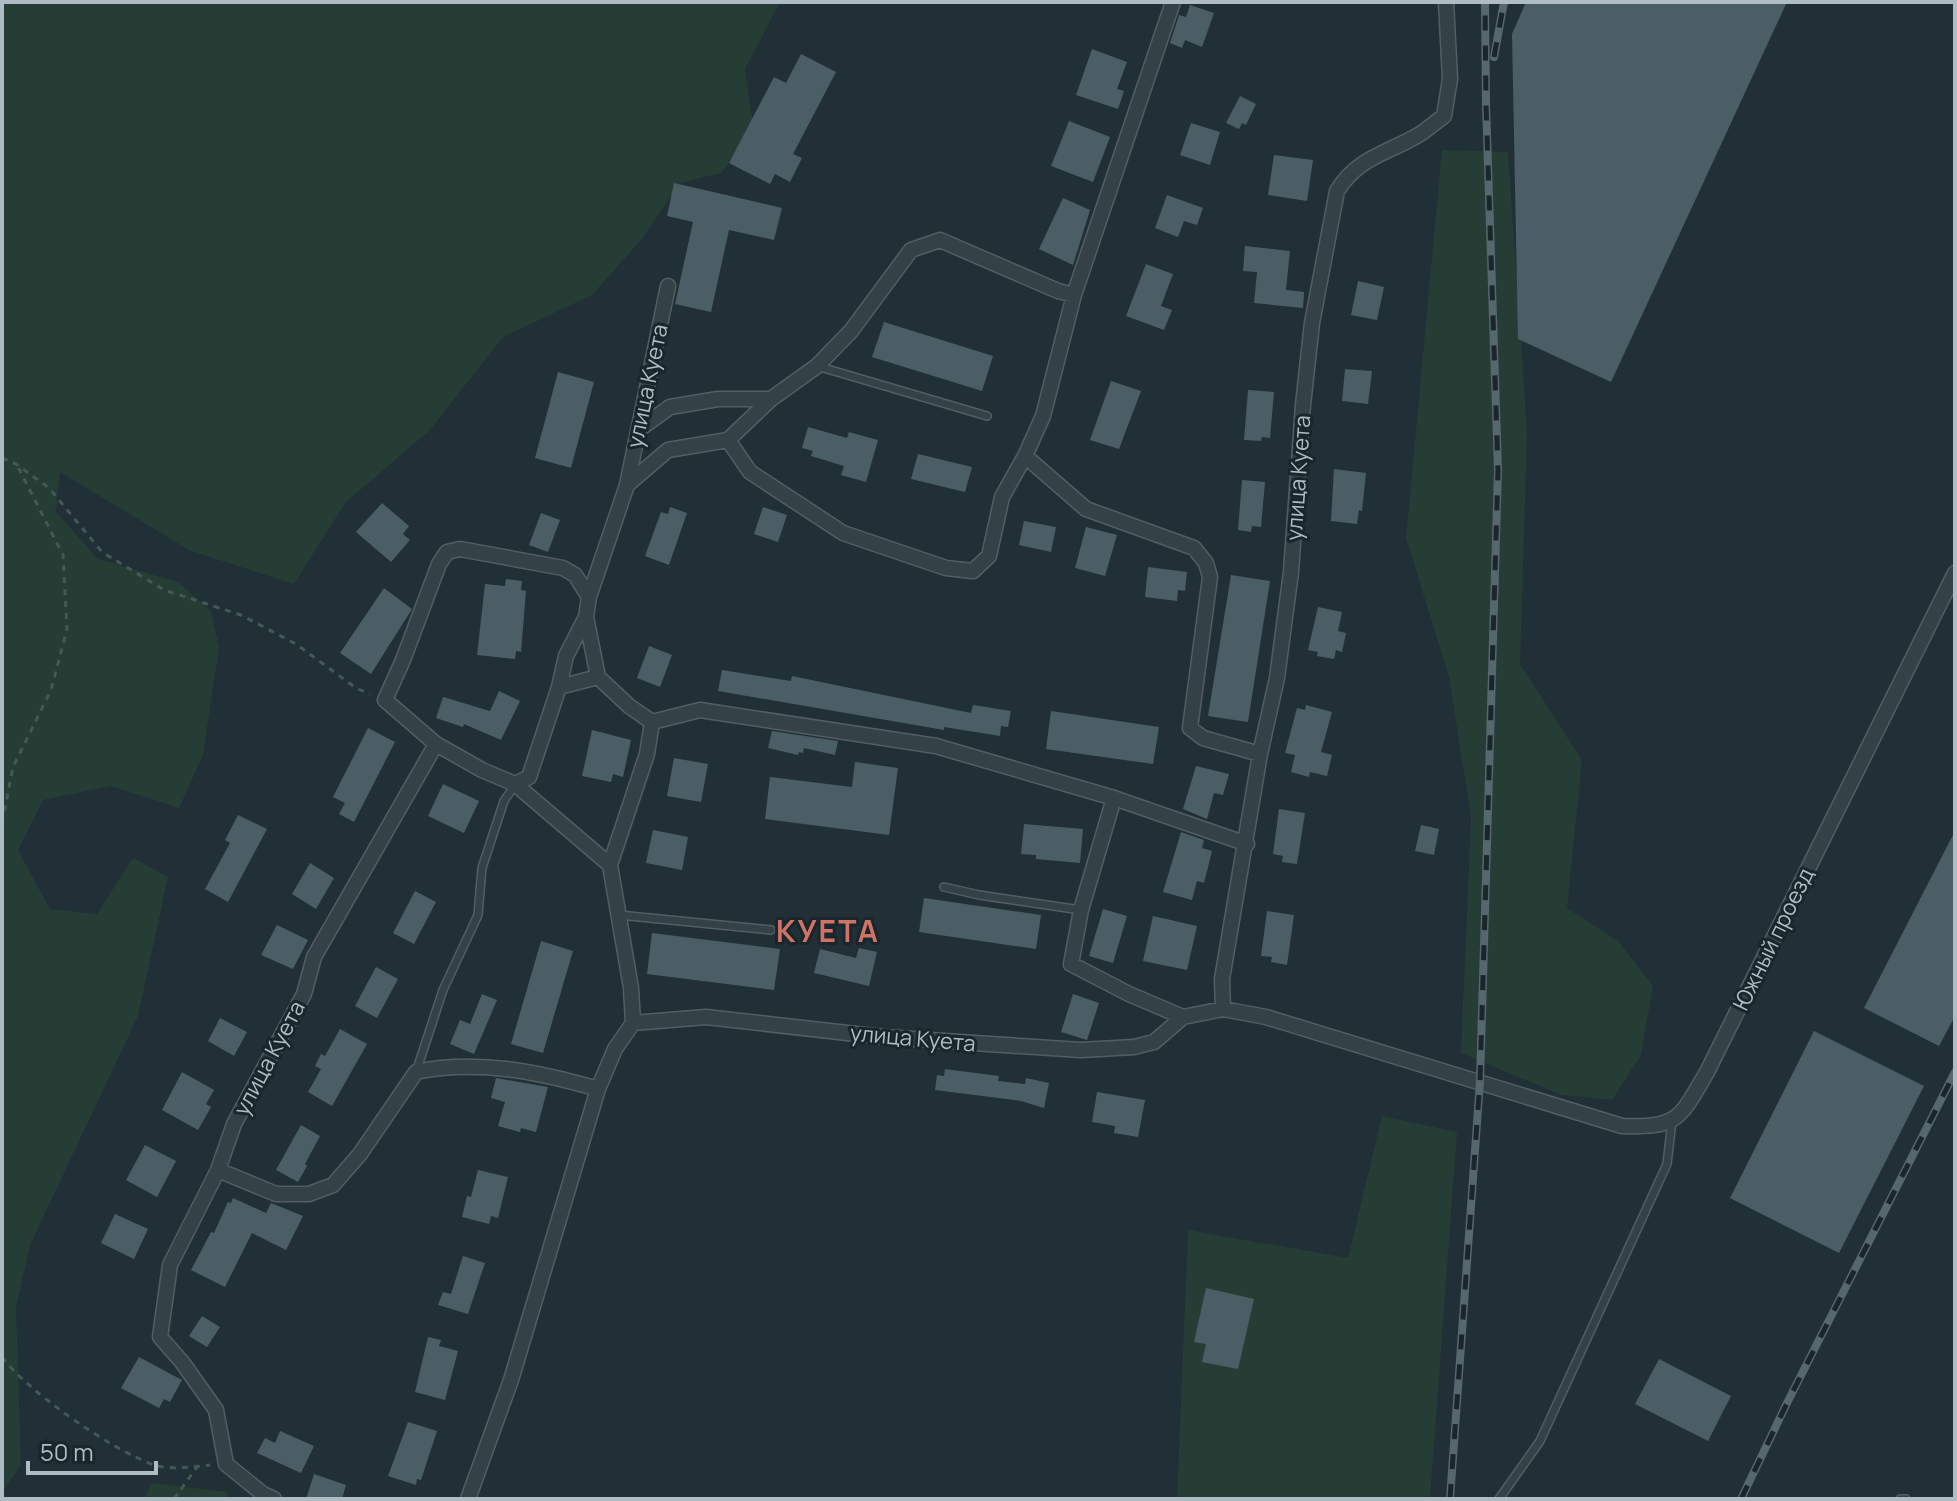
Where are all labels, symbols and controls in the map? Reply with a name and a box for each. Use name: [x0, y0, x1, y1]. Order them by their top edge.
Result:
street label: улица Куета: [619, 321, 675, 451]
street label: улица Куета: [1279, 414, 1317, 542]
street label: Южный проезд: [1726, 863, 1820, 1015]
district label: КУЕТА: [776, 910, 880, 951]
street label: улица Куета: [226, 995, 312, 1121]
street label: улица Куета: [849, 1018, 977, 1058]
scale bar: [28, 1425, 156, 1475]
text: 50 m: [40, 1435, 94, 1468]

